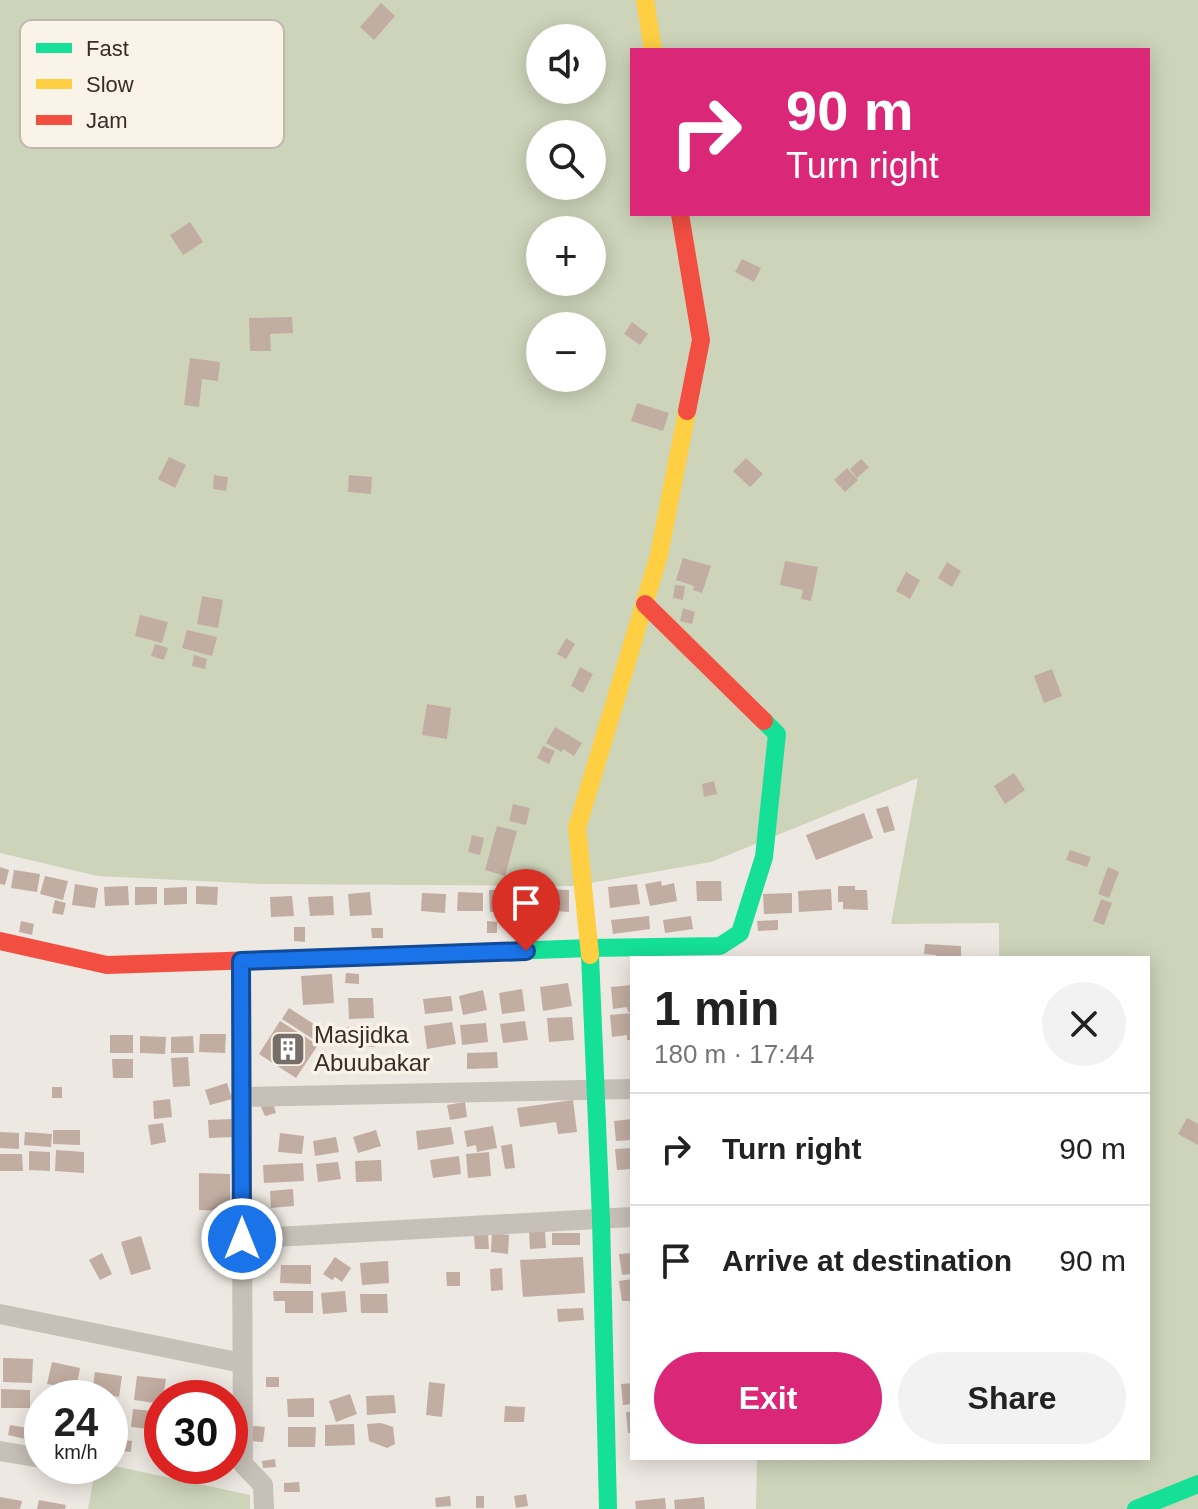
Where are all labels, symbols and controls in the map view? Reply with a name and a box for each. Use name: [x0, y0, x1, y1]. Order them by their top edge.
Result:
legend: [20, 20, 284, 148]
map controls: [526, 24, 606, 392]
button: sound: [526, 24, 606, 104]
text: Fast: [86, 36, 129, 61]
text: Slow: [86, 72, 134, 97]
text: 90 m: [786, 79, 914, 142]
icon: right: [654, 80, 758, 184]
text: Jam: [86, 108, 128, 133]
button: search: [526, 120, 606, 200]
text: Turn right: [786, 145, 939, 186]
button: +: [526, 216, 606, 296]
button: −: [526, 312, 606, 392]
pin: [492, 869, 560, 951]
icon: arrive: [504, 881, 548, 925]
text: 1 min: [654, 982, 779, 1035]
button: close: [1042, 982, 1126, 1066]
place label: Masjidka Abuubakar: [314, 1021, 430, 1076]
building icon: Masjidka Abuubakar: [269, 1030, 307, 1068]
text: 180 m · 17:44: [654, 1039, 814, 1069]
icon: right: [654, 1127, 698, 1171]
text: Turn right: [722, 1132, 861, 1165]
text: 90 m: [1059, 1132, 1126, 1165]
position arrow: [200, 1197, 284, 1281]
icon: arrive: [654, 1239, 698, 1283]
text: Arrive at destination: [722, 1244, 1012, 1277]
text: 90 m: [1059, 1244, 1126, 1277]
button: Exit: [654, 1352, 882, 1444]
button: Share: [898, 1352, 1126, 1444]
speed limit sign: 30: [144, 1380, 248, 1484]
text: 24: [54, 1400, 98, 1444]
text: km/h: [54, 1441, 98, 1463]

